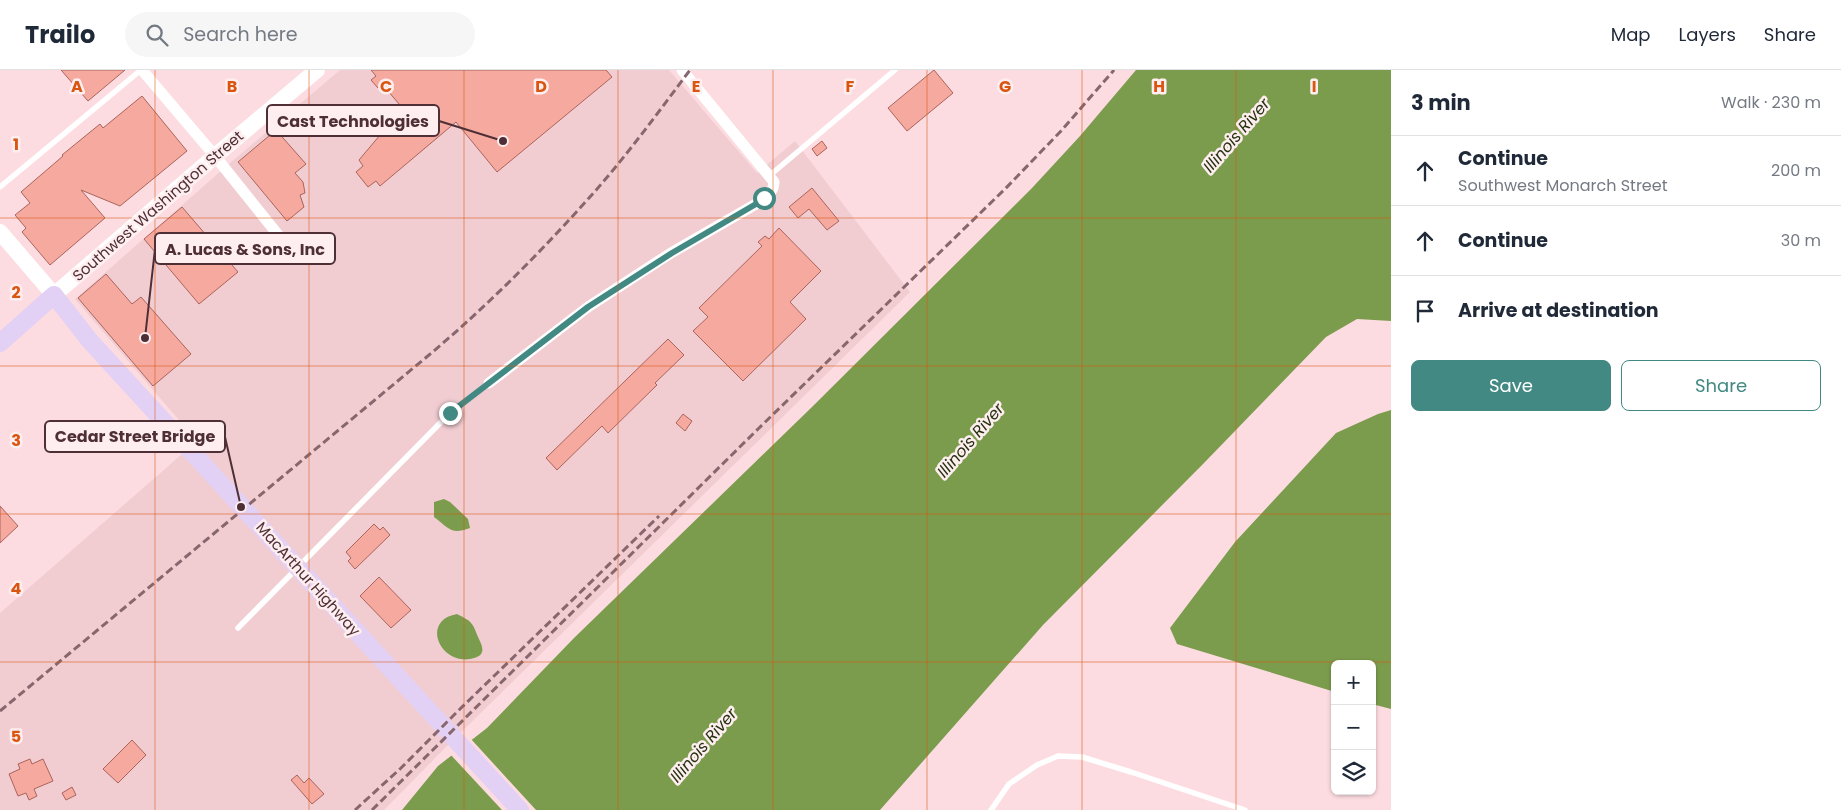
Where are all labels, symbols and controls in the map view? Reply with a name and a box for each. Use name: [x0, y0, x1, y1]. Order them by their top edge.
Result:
search box: [125, 12, 475, 57]
text: Trailo: [25, 18, 95, 51]
icon: search: [143, 21, 171, 49]
text: Search here: [183, 21, 298, 48]
text: Map: [1611, 22, 1651, 47]
text: Layers: [1679, 22, 1736, 47]
text: Share: [1764, 22, 1816, 47]
text: A: [71, 75, 83, 98]
text: B: [227, 75, 237, 98]
text: C: [380, 75, 392, 98]
text: D: [535, 75, 547, 98]
text: E: [692, 75, 700, 98]
text: F: [846, 75, 855, 98]
text: G: [999, 75, 1011, 98]
text: H: [1153, 75, 1165, 98]
text: I: [1312, 75, 1316, 98]
text: 3 min: [1411, 88, 1471, 117]
text: Walk · 230 m: [1721, 91, 1821, 114]
water label: Illinois River: [1198, 92, 1276, 178]
callout: Cast Technologies: [267, 105, 439, 136]
text: Cast Technologies: [277, 110, 429, 133]
street label: Southwest Washington Street: [68, 125, 248, 286]
text: 1: [13, 133, 19, 156]
text: Continue: [1458, 145, 1548, 172]
icon: ahead: [1411, 157, 1439, 185]
text: 200 m: [1771, 159, 1821, 182]
text: Southwest Monarch Street: [1458, 174, 1668, 197]
route start: [753, 187, 776, 210]
icon: ahead: [1411, 227, 1439, 255]
text: Continue: [1458, 227, 1548, 254]
text: 30 m: [1781, 229, 1821, 252]
callout: A. Lucas & Sons, Inc: [155, 233, 335, 264]
text: A. Lucas & Sons, Inc: [165, 238, 325, 261]
text: 2: [11, 281, 21, 304]
icon: arrive: [1411, 297, 1439, 325]
text: Arrive at destination: [1458, 297, 1659, 324]
button: Save: [1411, 360, 1611, 411]
button: Share: [1621, 360, 1821, 411]
water label: Illinois River: [932, 397, 1010, 483]
route end: [439, 402, 462, 425]
callout: Cedar Street Bridge: [45, 421, 225, 452]
text: Cedar Street Bridge: [55, 425, 215, 448]
text: 3: [11, 429, 21, 452]
street label: MacArthur Highway: [251, 517, 366, 641]
text: 4: [11, 577, 22, 600]
map controls: [1331, 660, 1376, 795]
button: +: [1331, 660, 1376, 705]
water label: Illinois River: [665, 702, 743, 788]
button: −: [1331, 705, 1376, 750]
text: 5: [11, 725, 21, 748]
button: layers: [1331, 750, 1376, 795]

